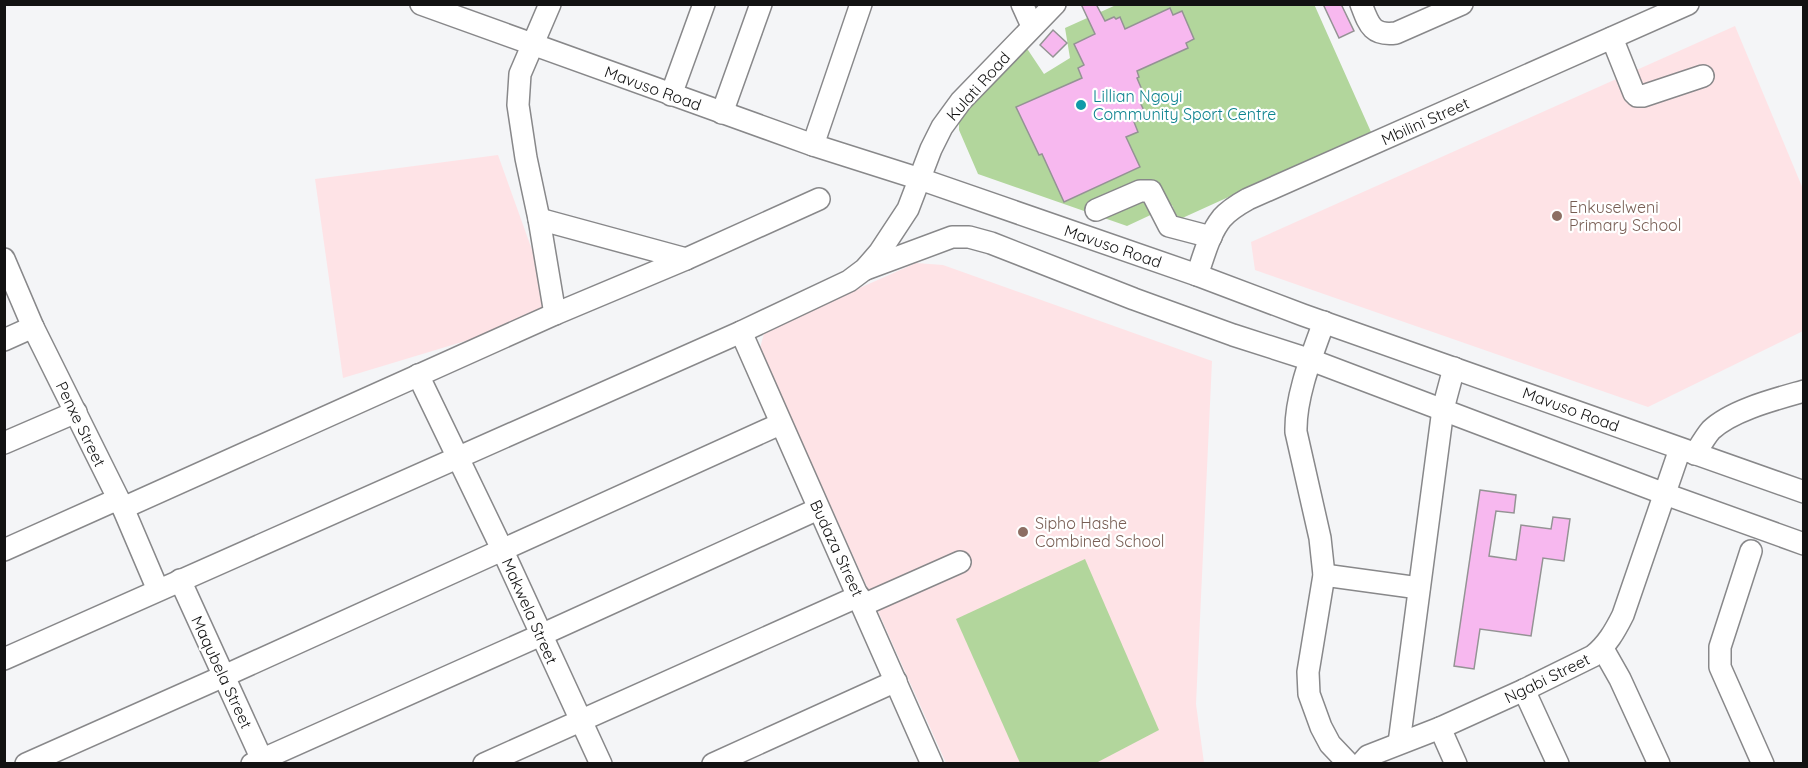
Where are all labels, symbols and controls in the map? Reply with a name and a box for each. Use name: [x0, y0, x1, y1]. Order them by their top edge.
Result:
street label: Kulati Road: [942, 47, 1014, 125]
street label: Mavuso Road: [602, 61, 704, 115]
place label: Lillian Ngoyi Community Sport Centre: [1093, 86, 1276, 124]
street label: Mbilini Street: [1378, 93, 1472, 149]
marker: Lillian Ngoyi Community Sport Centre: [1074, 98, 1088, 112]
place label: Enkuselweni Primary School: [1569, 197, 1681, 235]
marker: Enkuselweni Primary School: [1550, 209, 1564, 223]
street label: Mavuso Road: [1062, 220, 1164, 272]
street label: Penxe Street: [52, 378, 110, 470]
street label: Mavuso Road: [1520, 382, 1622, 436]
street label: Budaza Street: [806, 496, 868, 600]
place label: Sipho Hashe Combined School: [1035, 513, 1165, 551]
marker: Sipho Hashe Combined School: [1016, 525, 1030, 539]
street label: Makwela Street: [498, 555, 562, 667]
street label: Maqubela Street: [187, 613, 257, 731]
street label: Ngabi Street: [1501, 649, 1593, 707]

